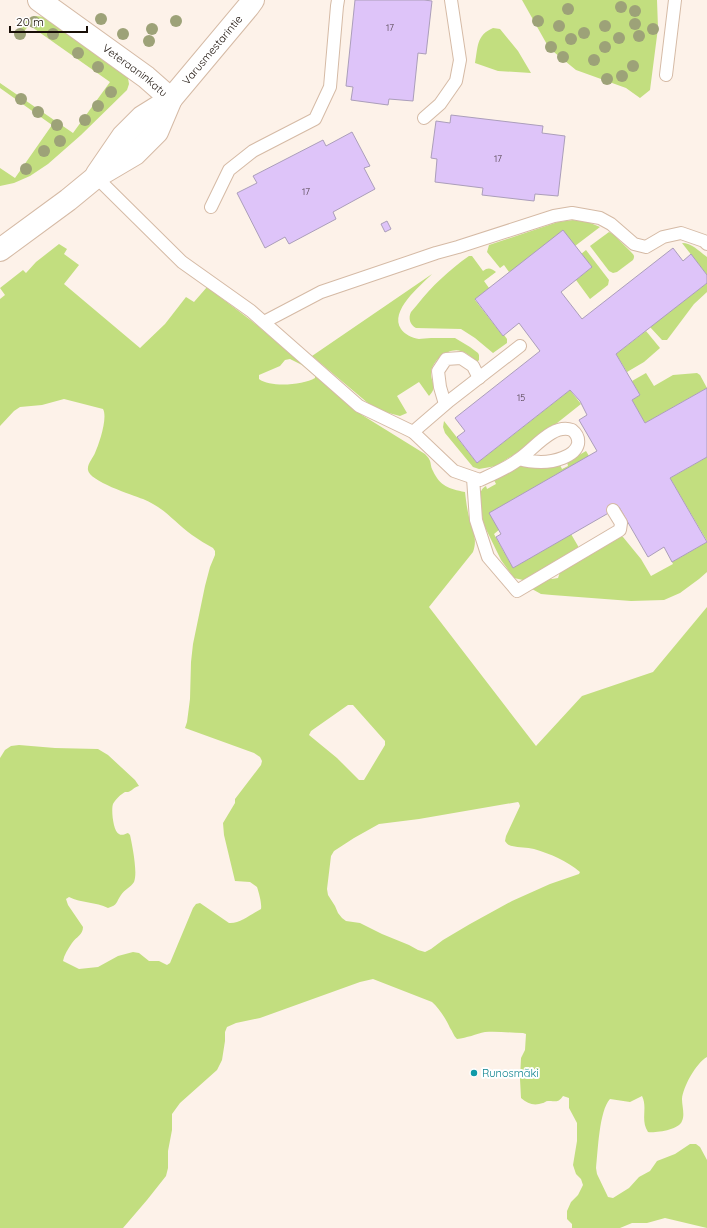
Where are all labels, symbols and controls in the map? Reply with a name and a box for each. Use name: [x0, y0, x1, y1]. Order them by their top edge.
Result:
scale bar: [10, 8, 87, 34]
street label: Varusmestarintie: [179, 12, 245, 88]
text: 20 m: [16, 14, 44, 29]
house number: 17: [386, 22, 394, 33]
street label: Veteraaninkatu: [100, 41, 170, 100]
house number: 17: [494, 153, 502, 164]
house number: 17: [302, 186, 310, 197]
house number: 15: [517, 392, 525, 403]
place label: Runosmäki: [482, 1066, 539, 1080]
marker: Runosmäki: [469, 1068, 479, 1078]

